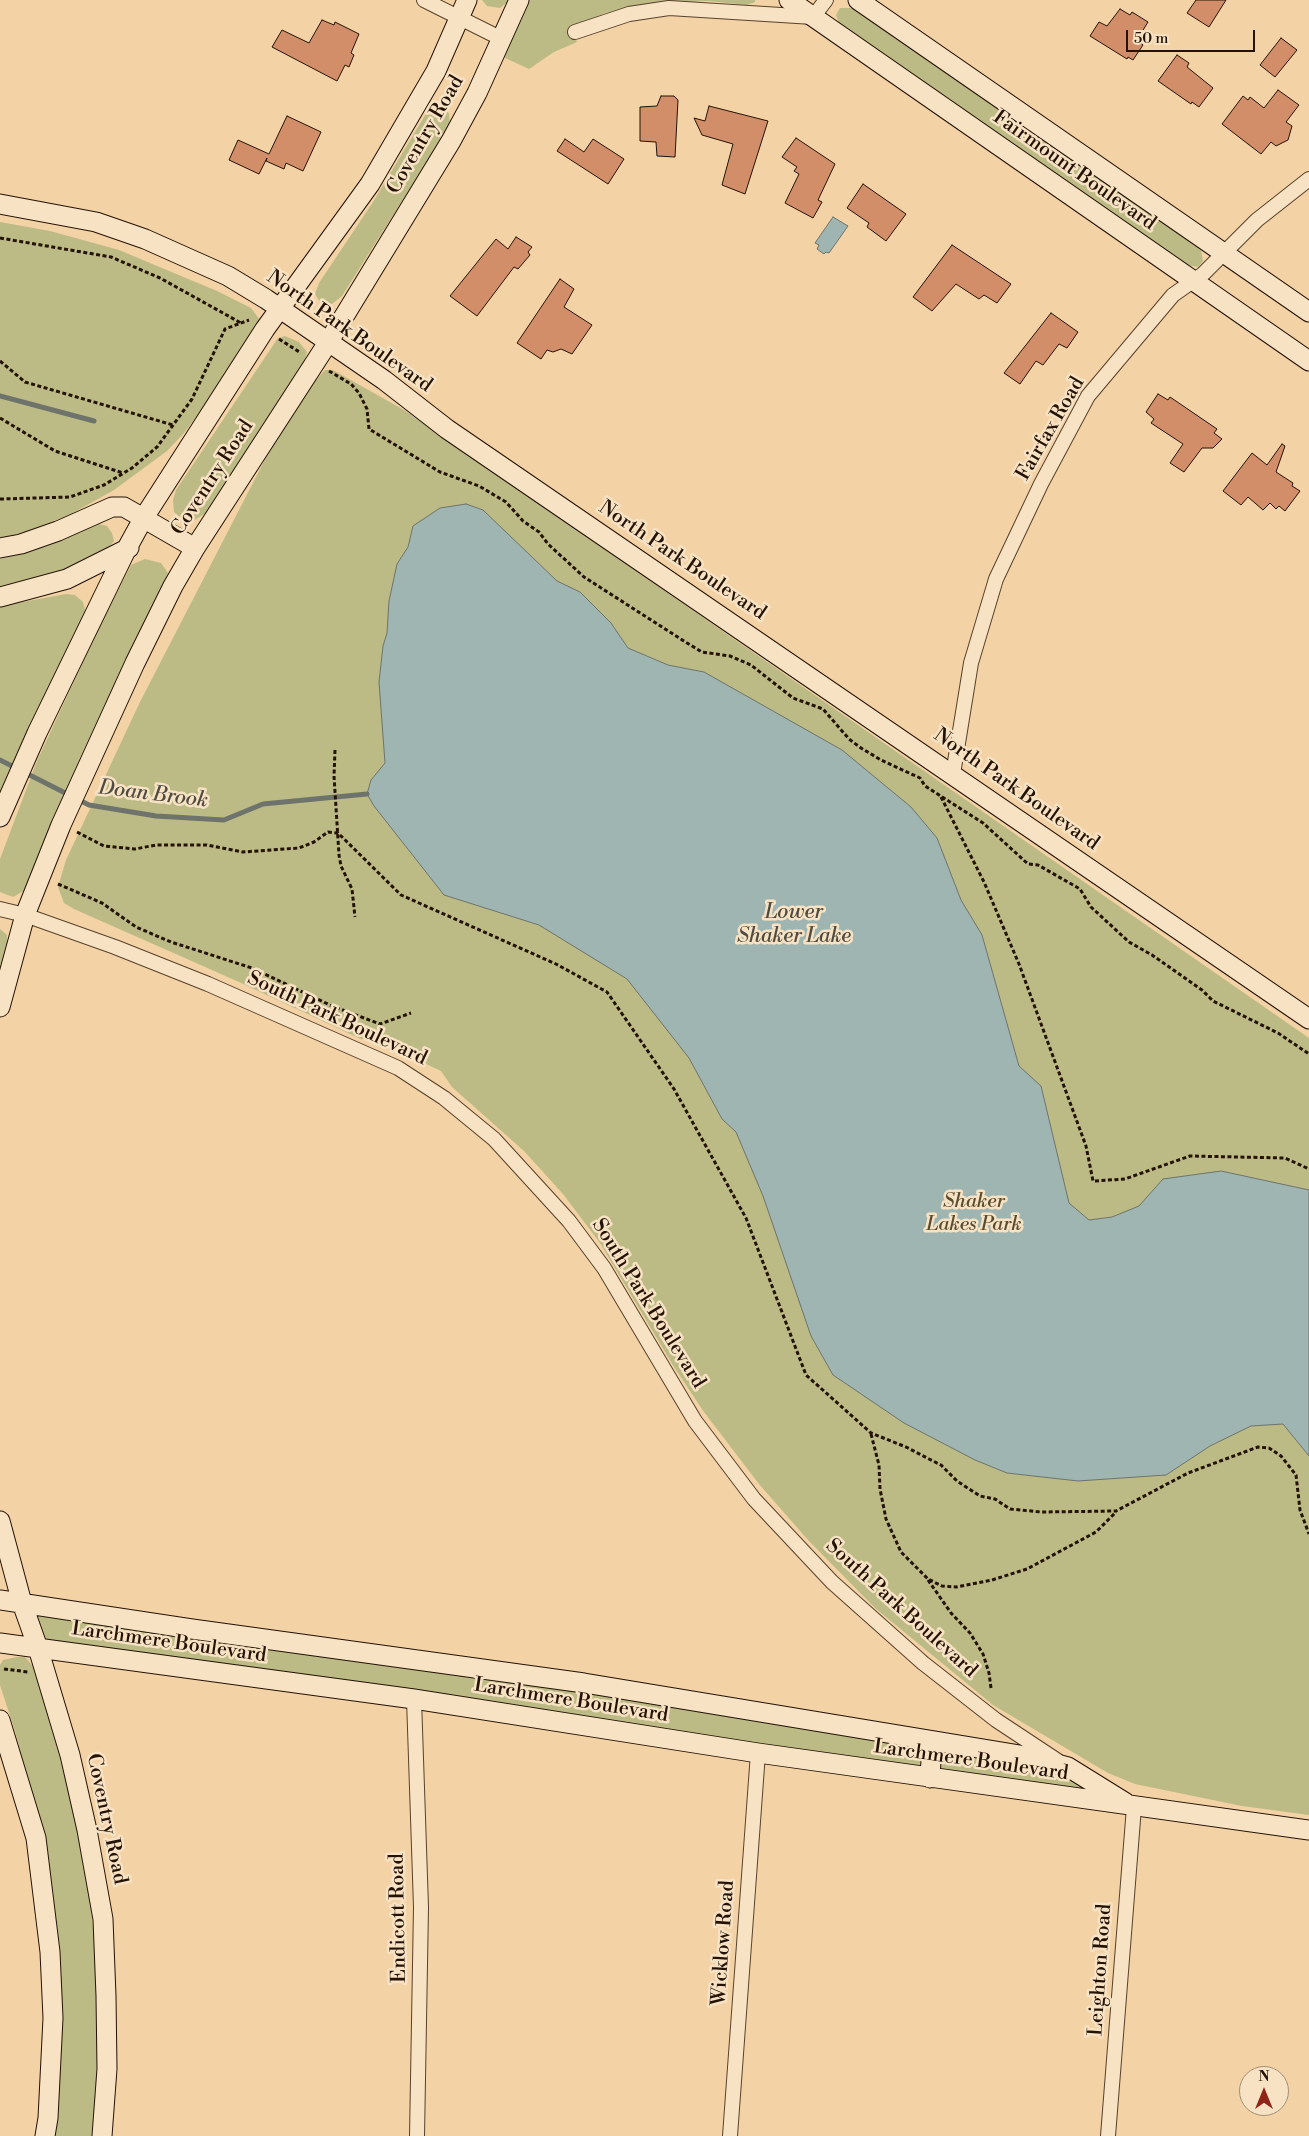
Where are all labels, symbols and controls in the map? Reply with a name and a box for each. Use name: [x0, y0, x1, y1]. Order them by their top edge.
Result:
scale bar: [1129, 20, 1258, 52]
text: 50 m: [1134, 29, 1168, 48]
street label: Coventry Road: [382, 71, 470, 199]
street label: Fairmount Boulevard: [988, 106, 1160, 236]
street label: North Park Boulevard: [262, 266, 436, 398]
street label: Fairfax Road: [1012, 373, 1090, 485]
street label: Coventry Road: [167, 416, 259, 540]
street label: North Park Boulevard: [594, 496, 770, 626]
street label: North Park Boulevard: [929, 724, 1103, 856]
water label: Doan Brook: [97, 776, 209, 814]
water label: Lower Shaker Lake: [737, 900, 851, 950]
street label: South Park Boulevard: [243, 967, 431, 1071]
park label: Shaker Lakes Park: [926, 1190, 1022, 1237]
street label: South Park Boulevard: [586, 1215, 710, 1393]
street label: South Park Boulevard: [820, 1535, 982, 1683]
street label: Larchmere Boulevard: [70, 1617, 268, 1669]
street label: Larchmere Boulevard: [472, 1674, 670, 1728]
street label: Larchmere Boulevard: [872, 1735, 1070, 1787]
street label: Coventry Road: [80, 1752, 132, 1886]
street label: Endicott Road: [386, 1853, 412, 1983]
street label: Wicklow Road: [708, 1880, 740, 2006]
street label: Leighton Road: [1084, 1903, 1118, 2037]
north arrow: [1239, 2066, 1289, 2116]
text: N: [1258, 2068, 1270, 2086]

